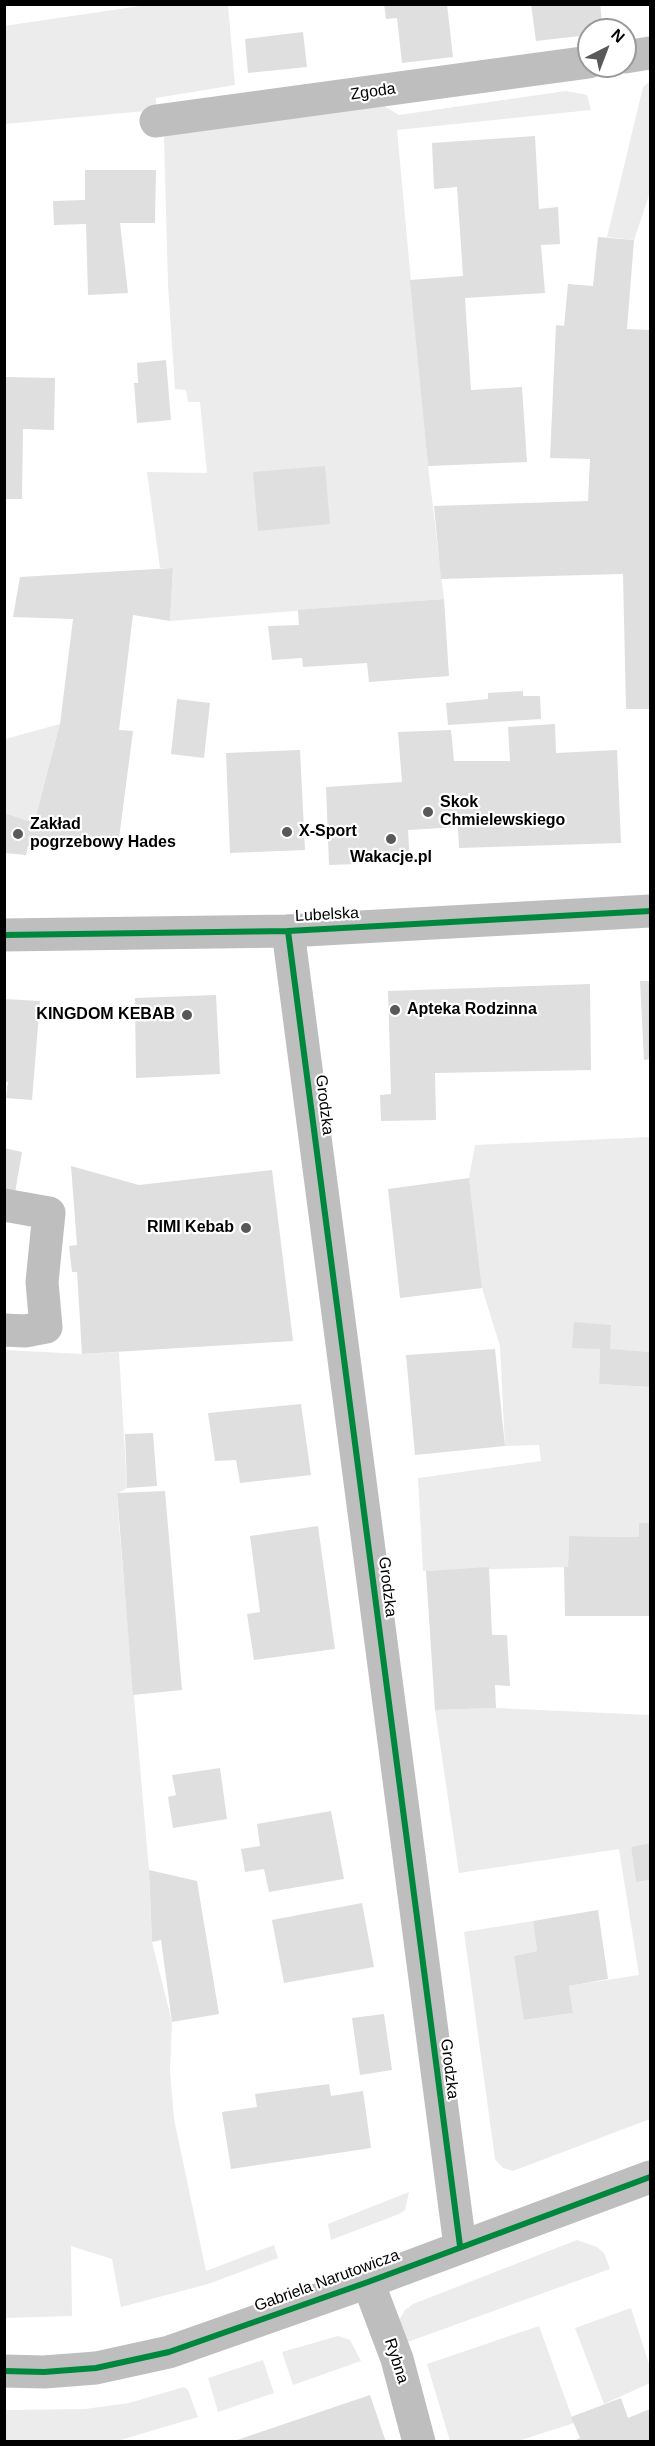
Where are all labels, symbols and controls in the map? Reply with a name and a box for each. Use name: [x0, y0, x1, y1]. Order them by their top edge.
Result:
north arrow: [577, 18, 637, 78]
text: N: [608, 26, 628, 46]
street label: Zgoda: [349, 79, 397, 105]
place label: Skok Chmielewskiego: [440, 793, 565, 831]
marker: Skok Chmielewskiego: [421, 805, 435, 819]
place label: Zakład pogrzebowy Hades: [30, 815, 176, 853]
place label: X-Sport: [299, 822, 357, 842]
marker: X-Sport: [280, 825, 294, 839]
marker: Zakład pogrzebowy Hades: [11, 827, 25, 841]
marker: Wakacje.pl: [384, 832, 398, 846]
place label: Wakacje.pl: [350, 848, 432, 868]
street label: Lubelska: [295, 904, 359, 926]
place label: Apteka Rodzinna: [407, 1000, 537, 1020]
marker: Apteka Rodzinna: [388, 1003, 402, 1017]
place label: KINGDOM KEBAB: [36, 1005, 175, 1025]
marker: KINGDOM KEBAB: [180, 1008, 194, 1022]
street label: Grodzka: [311, 1074, 337, 1136]
place label: RIMI Kebab: [147, 1218, 234, 1238]
marker: RIMI Kebab: [239, 1221, 253, 1235]
street label: Grodzka: [374, 1556, 400, 1618]
street label: Grodzka: [436, 2038, 462, 2100]
street label: Gabriela Narutowicza: [252, 2246, 402, 2316]
street label: Rybna: [380, 2336, 412, 2386]

